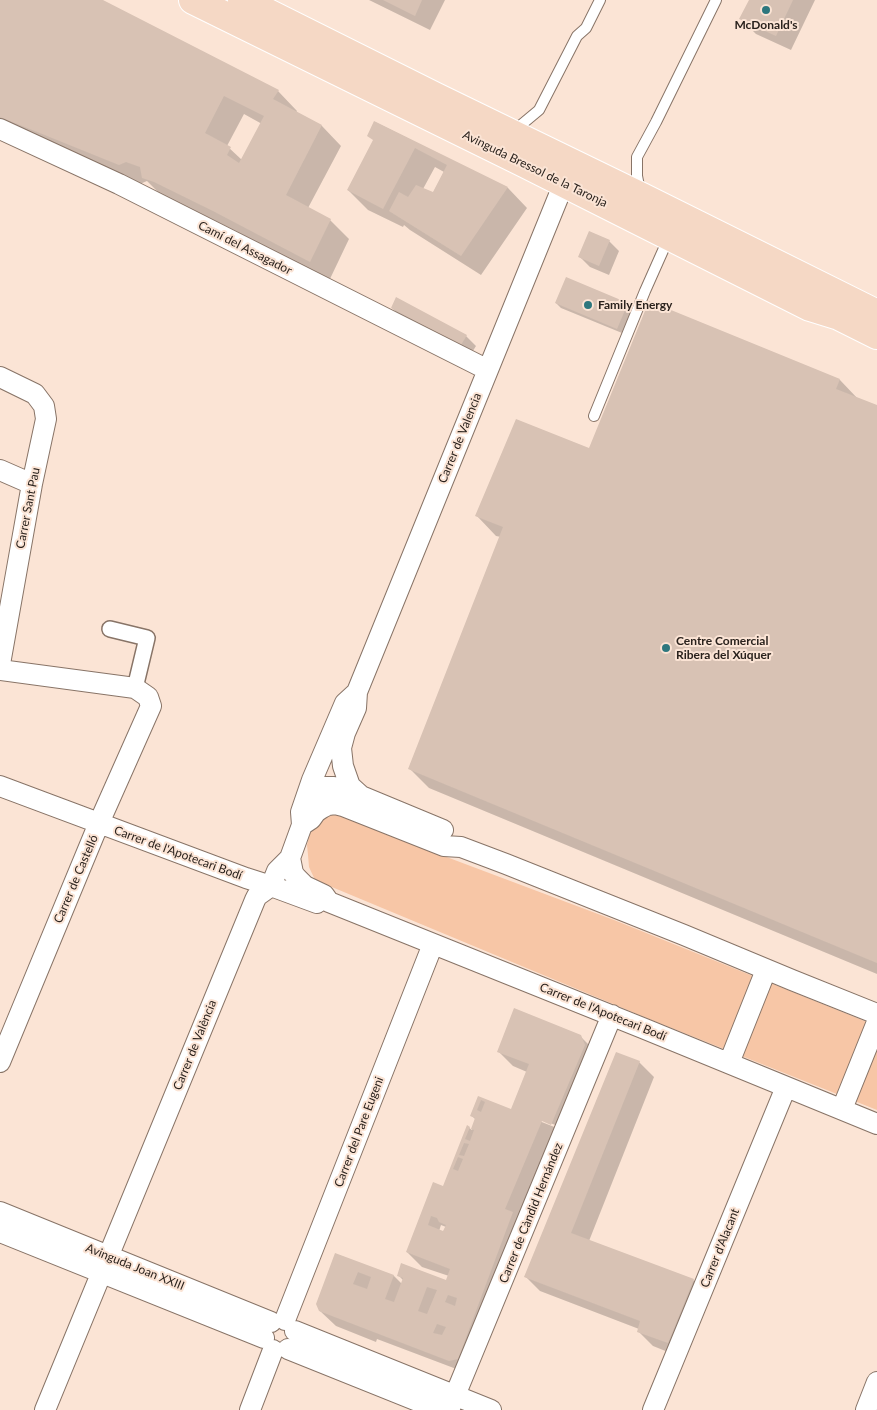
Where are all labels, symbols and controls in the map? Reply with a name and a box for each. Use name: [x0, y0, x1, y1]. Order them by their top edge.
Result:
marker: McDonald's: [760, 4, 772, 16]
place label: McDonald's: [734, 18, 798, 32]
street label: Avinguda Bressol de la Taronja: [460, 128, 610, 210]
street label: Camí del Assagador: [196, 218, 294, 278]
place label: Family Energy: [598, 298, 672, 312]
marker: Family Energy: [582, 299, 594, 311]
street label: Carrer de Valencia: [435, 391, 485, 485]
street label: Carrer Sant Pau: [13, 466, 43, 550]
place label: Centre Comercial Ribera del Xúquer: [676, 634, 771, 662]
marker: Centre Comercial Ribera del Xúquer: [660, 642, 672, 654]
street label: Carrer de l'Apotecari Bodí: [112, 823, 244, 883]
street label: Carrer de Castelló: [51, 833, 101, 925]
street label: Carrer de l'Apotecari Bodí: [538, 980, 668, 1044]
street label: Carrer de València: [170, 998, 220, 1092]
street label: Carrer del Pare Eugeni: [331, 1075, 387, 1189]
street label: Carrer de Càndid Hernández: [496, 1141, 566, 1285]
street label: Carrer d'Alacant: [698, 1206, 742, 1290]
street label: Avinguda Joan XXIII: [84, 1241, 186, 1293]

